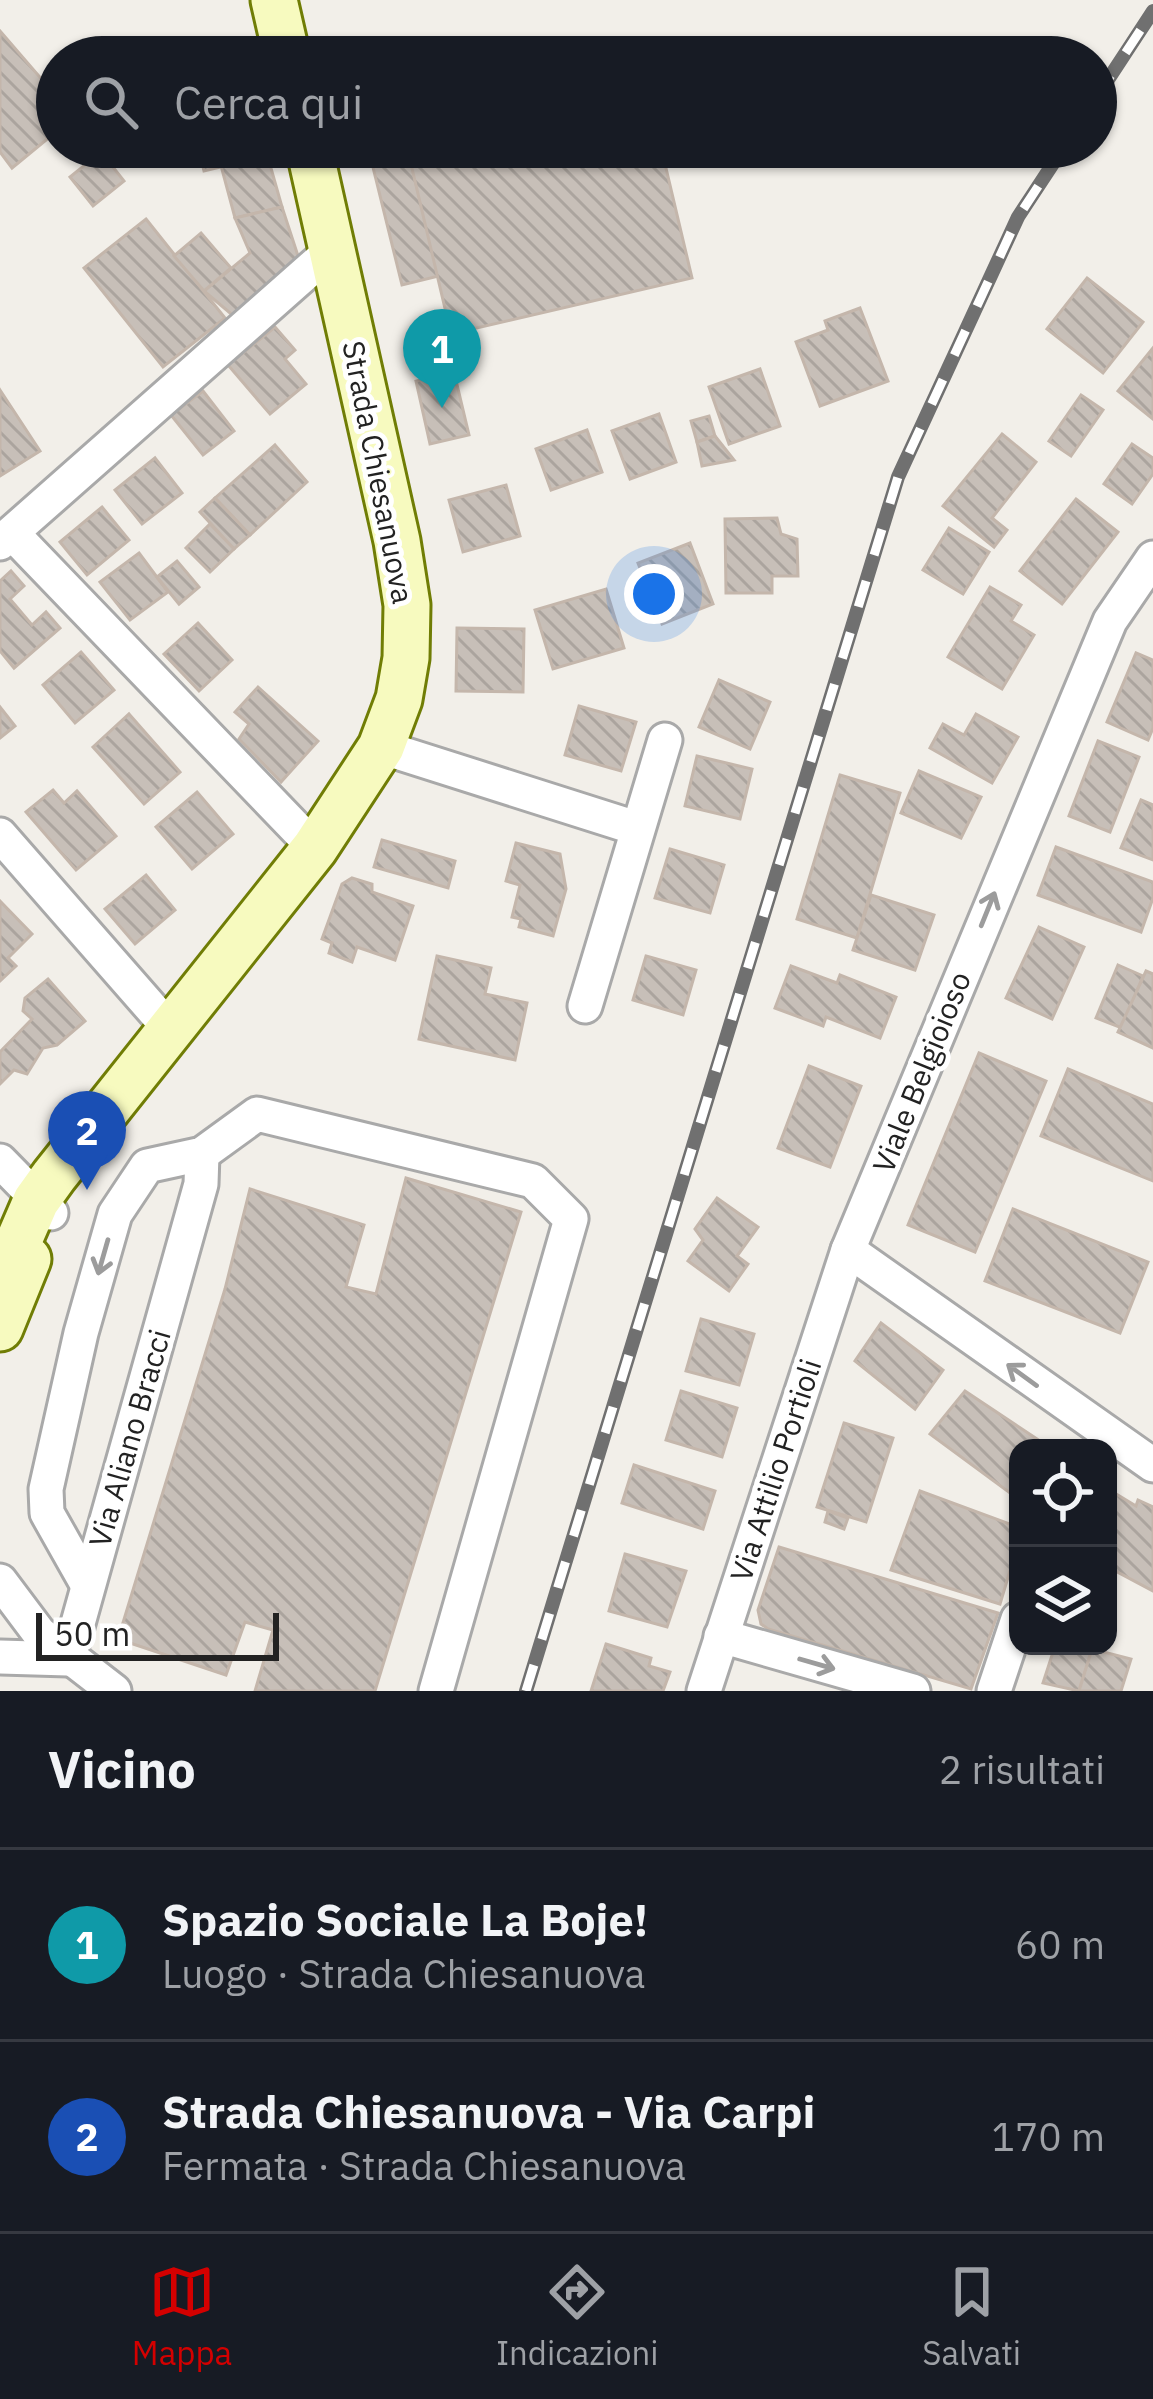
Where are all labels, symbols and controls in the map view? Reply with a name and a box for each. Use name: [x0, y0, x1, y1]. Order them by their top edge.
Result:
search box: [36, 36, 1117, 168]
icon: search: [78, 69, 144, 135]
text: Cerca qui: [174, 73, 363, 131]
pin: 1: [403, 309, 481, 408]
street label: Strada Chiesanuova: [334, 337, 424, 607]
your location: [624, 564, 684, 624]
one-way arrow: [979, 891, 1000, 928]
street label: Viale Belgioioso: [863, 966, 979, 1178]
pin: 2: [48, 1091, 126, 1190]
one-way arrow: [91, 1238, 113, 1276]
street label: Via Aliano Bracci: [79, 1325, 179, 1551]
street label: Via Attilio Portioli: [721, 1354, 829, 1586]
one-way arrow: [1006, 1362, 1039, 1388]
map controls: [1009, 1439, 1117, 1655]
button: locate: [1009, 1439, 1117, 1547]
button: layers: [1009, 1547, 1117, 1655]
scale bar: [36, 1607, 279, 1660]
text: 50 m: [54, 1612, 130, 1655]
one-way arrow: [797, 1654, 835, 1676]
text: Vicino: [48, 1736, 196, 1802]
text: 2 risultati: [939, 1744, 1105, 1795]
text: Spazio Sociale La Boje!: [162, 1890, 648, 1948]
text: 1: [75, 1919, 99, 1970]
text: 60 m: [1015, 1919, 1105, 1970]
text: Luogo · Strada Chiesanuova: [162, 1948, 645, 1999]
text: Strada Chiesanuova - Via Carpi: [162, 2082, 816, 2140]
text: 2: [75, 2111, 99, 2162]
text: 170 m: [992, 2111, 1105, 2162]
text: Fermata · Strada Chiesanuova: [162, 2140, 686, 2191]
tab: Mappa: [132, 2259, 232, 2374]
tab: Indicazioni: [496, 2259, 659, 2374]
tab: Salvati: [922, 2259, 1021, 2374]

